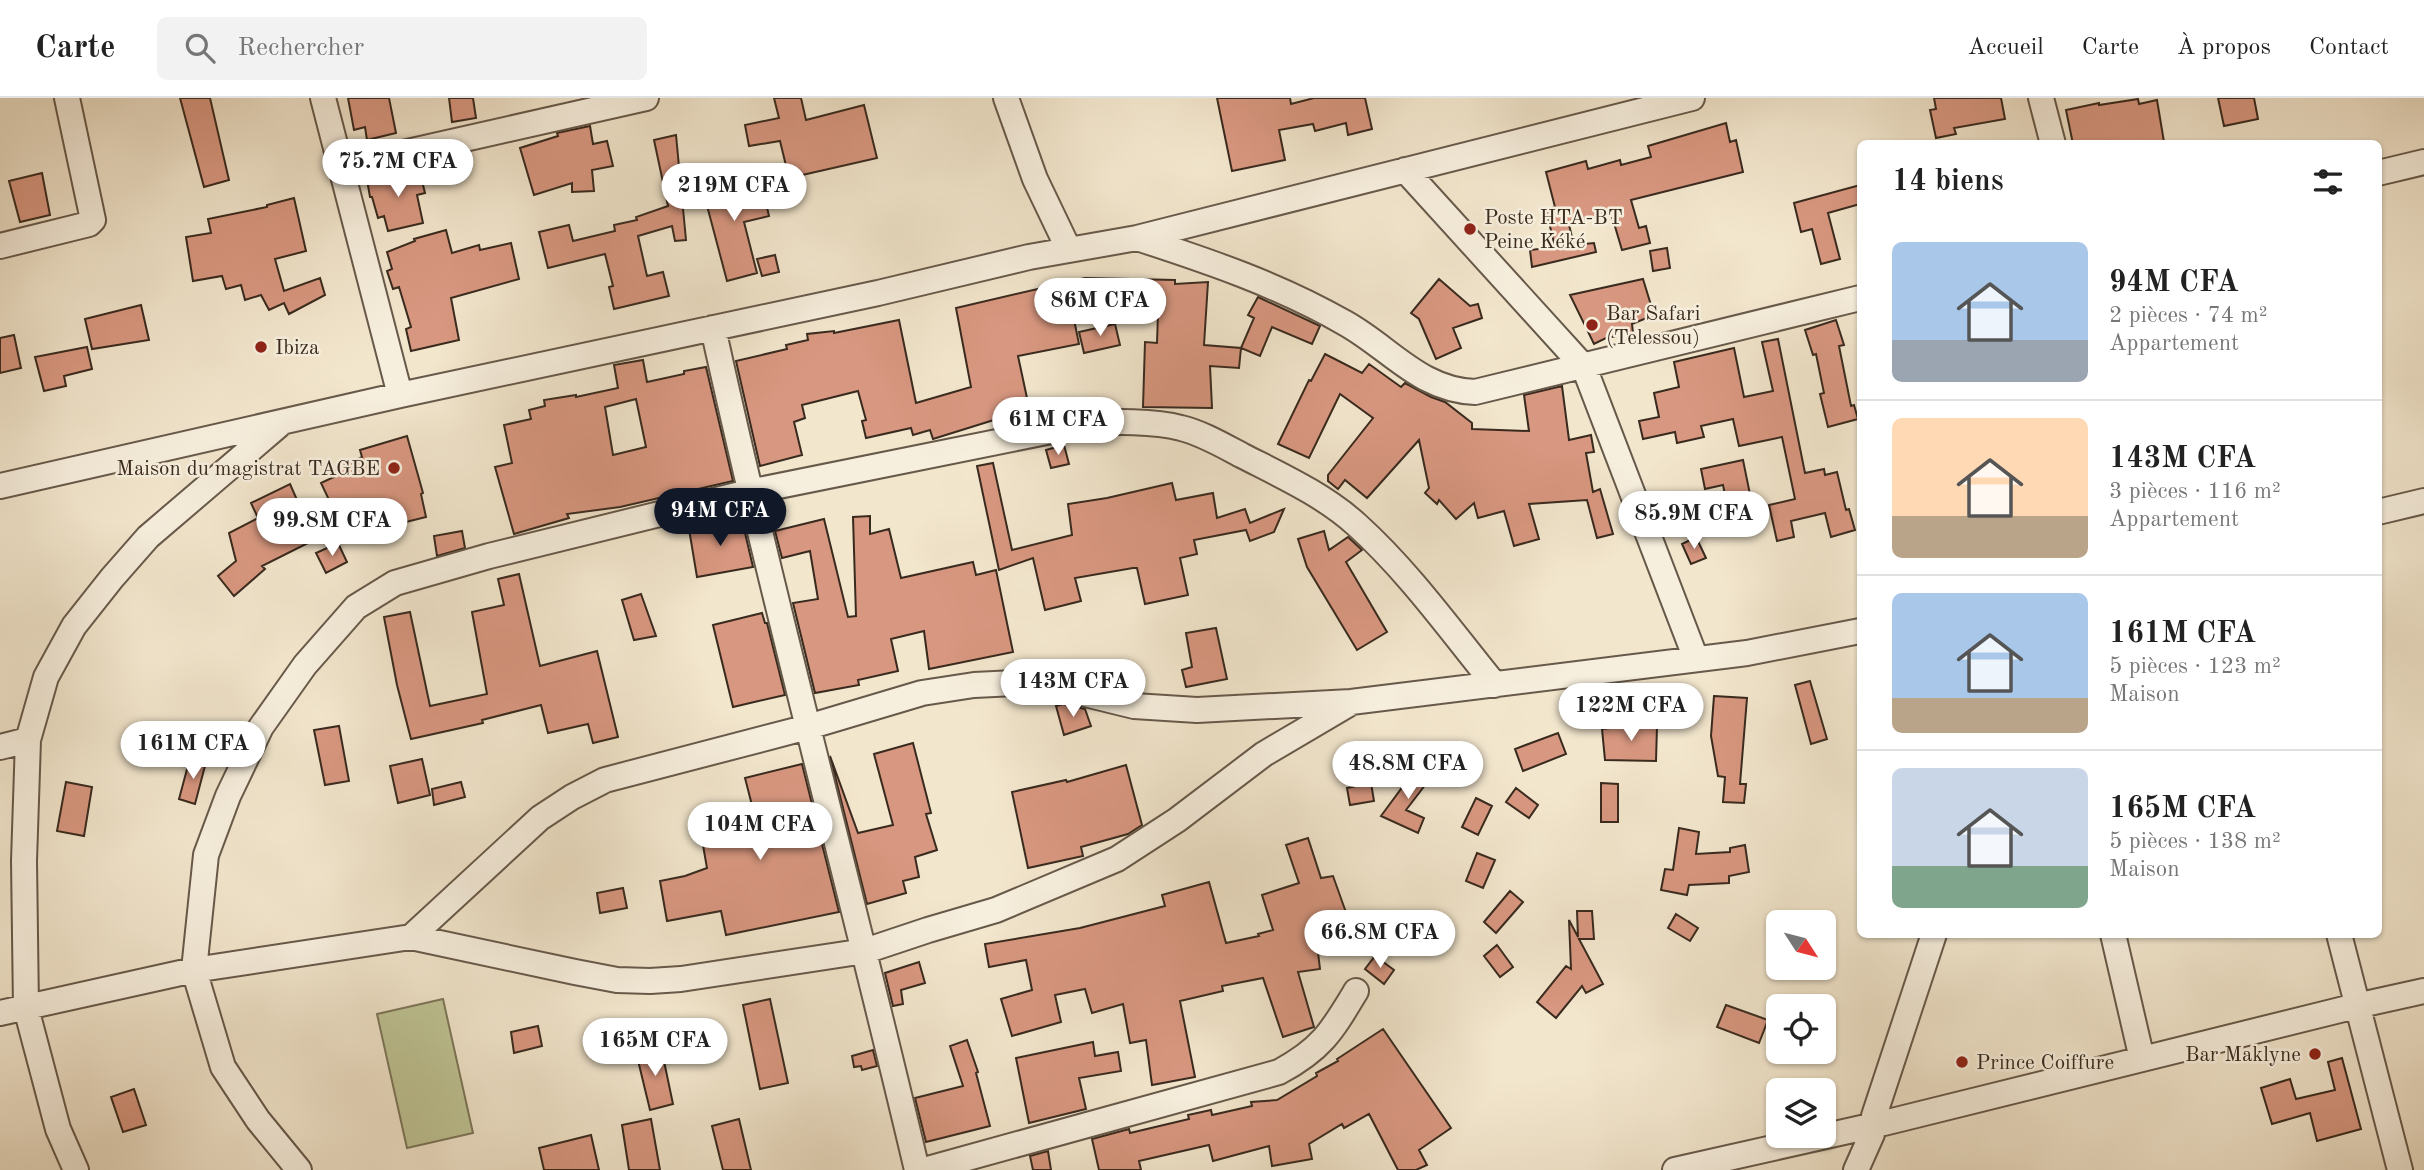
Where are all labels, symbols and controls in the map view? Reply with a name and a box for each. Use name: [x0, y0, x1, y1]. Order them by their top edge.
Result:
search box: [157, 17, 647, 80]
icon: search: [181, 29, 219, 67]
text: Carte: [35, 32, 115, 65]
text: Rechercher: [237, 35, 364, 61]
text: Accueil: [1968, 36, 2044, 60]
text: Carte: [2082, 36, 2139, 60]
text: À propos: [2177, 36, 2271, 60]
text: Contact: [2309, 36, 2389, 60]
pin: 75.7M CFA: [318, 140, 478, 199]
text: 75.7M CFA: [338, 150, 458, 173]
icon: filters: [2309, 163, 2347, 201]
pin: 219M CFA: [662, 164, 806, 223]
text: 14 biens: [1892, 167, 2004, 197]
text: 219M CFA: [678, 174, 790, 197]
place label: Poste HTA-BT Peine Kéké: [1484, 208, 1623, 253]
marker: Poste HTA-BT Peine Kéké: [1462, 221, 1478, 237]
text: 94M CFA: [2109, 268, 2239, 298]
icon: home: [1948, 270, 2032, 354]
pin: 86M CFA: [1035, 278, 1165, 338]
text: 86M CFA: [1050, 289, 1150, 312]
place label: Bar Safari (Telessou): [1606, 304, 1700, 349]
text: 2 pièces · 74 m²: [2109, 304, 2268, 327]
marker: Bar Safari (Telessou): [1584, 317, 1600, 333]
text: Appartement: [2109, 332, 2239, 355]
place label: Ibiza: [275, 338, 319, 359]
marker: Ibiza: [253, 339, 269, 355]
pin: 61M CFA: [993, 398, 1123, 457]
text: 61M CFA: [1008, 408, 1108, 431]
text: 143M CFA: [2109, 444, 2256, 474]
icon: home: [1948, 446, 2032, 530]
place label: Maison du magistrat TAGBE: [116, 459, 380, 480]
marker: Maison du magistrat TAGBE: [386, 460, 402, 476]
text: 3 pièces · 116 m²: [2109, 480, 2281, 503]
pin: 94M CFA: [655, 489, 785, 548]
pin: 85.9M CFA: [1614, 491, 1774, 551]
pin: 99.8M CFA: [252, 498, 412, 558]
text: 94M CFA: [670, 499, 770, 522]
text: 85.9M CFA: [1634, 502, 1754, 525]
text: Appartement: [2109, 508, 2239, 531]
text: 99.8M CFA: [272, 509, 392, 532]
text: 161M CFA: [2109, 619, 2256, 649]
icon: home: [1948, 621, 2032, 705]
text: 5 pièces · 123 m²: [2109, 655, 2281, 678]
pin: 143M CFA: [1001, 660, 1145, 719]
text: 143M CFA: [1017, 670, 1129, 693]
text: Maison: [2109, 683, 2180, 706]
pin: 122M CFA: [1559, 684, 1703, 743]
text: 122M CFA: [1575, 694, 1687, 717]
pin: 161M CFA: [121, 722, 265, 781]
text: 161M CFA: [137, 732, 249, 755]
pin: 48.8M CFA: [1328, 742, 1488, 801]
text: 48.8M CFA: [1348, 752, 1468, 775]
text: 165M CFA: [2109, 794, 2256, 824]
icon: home: [1948, 796, 2032, 880]
pin: 104M CFA: [688, 802, 832, 862]
text: 104M CFA: [704, 813, 816, 836]
text: 5 pièces · 138 m²: [2109, 830, 2281, 853]
text: Maison: [2109, 858, 2180, 881]
pin: 66.8M CFA: [1300, 910, 1460, 970]
north arrow: [1766, 910, 1836, 980]
map controls: [1766, 910, 1836, 1148]
text: 66.8M CFA: [1320, 921, 1440, 944]
button: locate: [1766, 994, 1836, 1064]
pin: 165M CFA: [583, 1018, 727, 1078]
text: 165M CFA: [599, 1029, 711, 1052]
place label: Bar Maklyne: [2185, 1045, 2301, 1066]
marker: Bar Maklyne: [2307, 1046, 2323, 1062]
place label: Prince Coiffure: [1976, 1053, 2114, 1074]
marker: Prince Coiffure: [1954, 1054, 1970, 1070]
button: layers: [1766, 1078, 1836, 1148]

